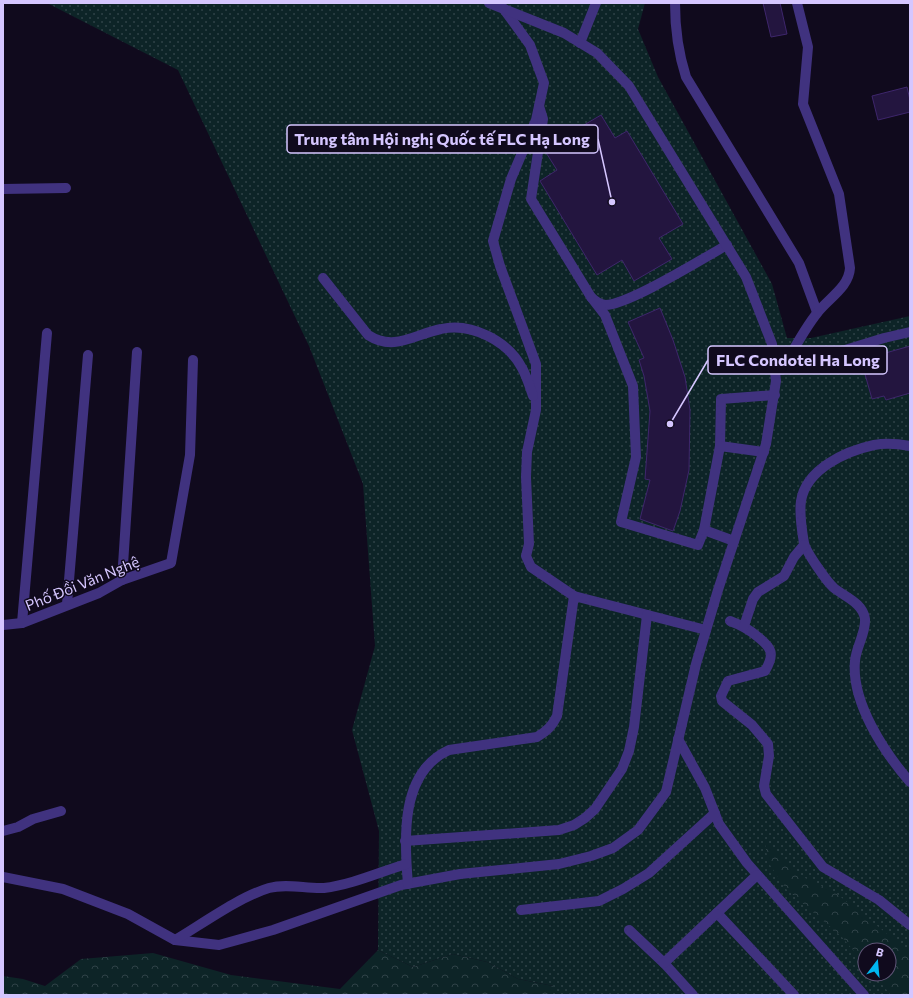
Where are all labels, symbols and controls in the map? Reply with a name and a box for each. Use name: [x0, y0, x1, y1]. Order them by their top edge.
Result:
callout: Trung tâm Hội nghị Quốc tế FLC Hạ Long: [287, 125, 598, 153]
text: Trung tâm Hội nghị Quốc tế FLC Hạ Long: [294, 129, 590, 149]
callout: FLC Condotel Ha Long: [708, 346, 887, 374]
text: FLC Condotel Ha Long: [716, 350, 880, 369]
street label: Phố Đồi Văn Nghệ: [22, 552, 142, 614]
north arrow: [857, 942, 897, 982]
text: B: [875, 945, 885, 959]

